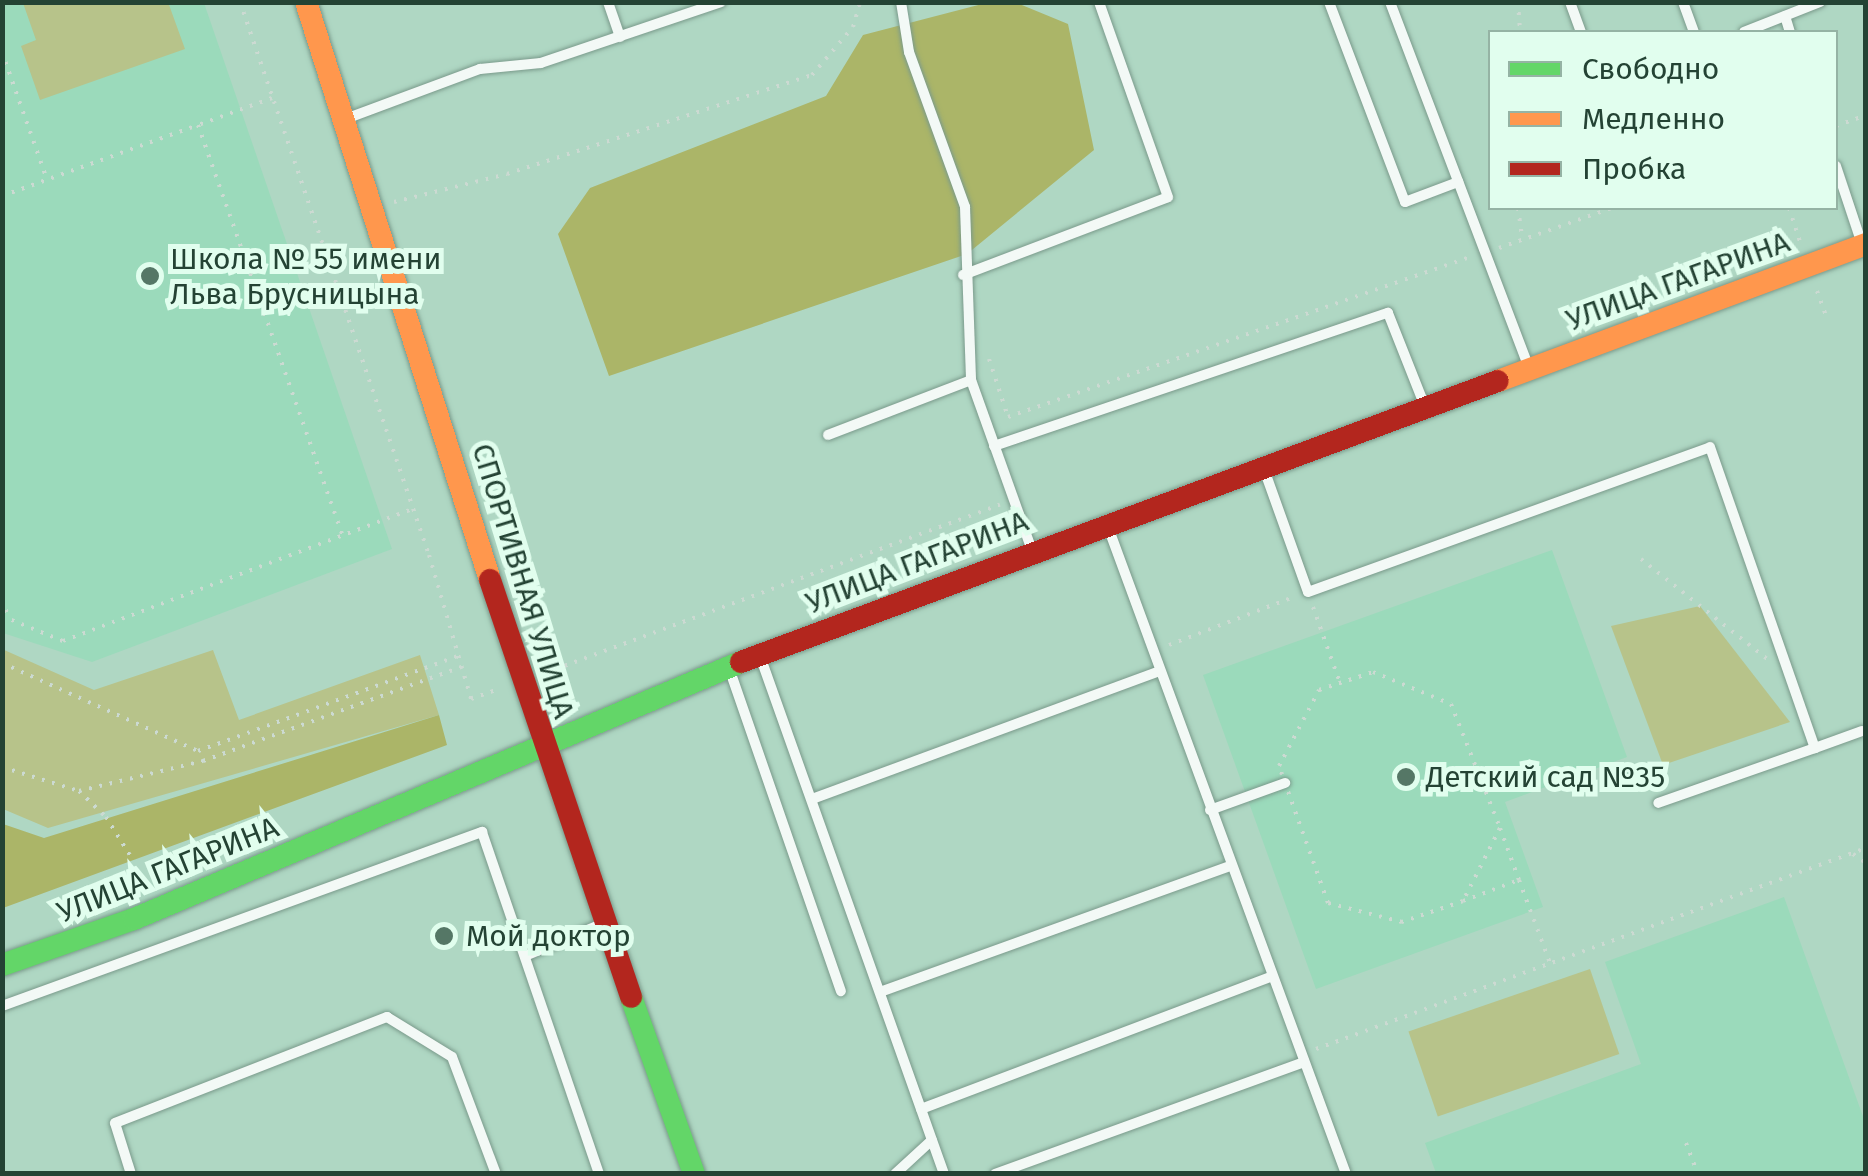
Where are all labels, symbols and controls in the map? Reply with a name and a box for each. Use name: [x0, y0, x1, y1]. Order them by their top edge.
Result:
legend: [1488, 30, 1838, 210]
text: Свободно: [1582, 51, 1719, 87]
text: Медленно: [1582, 101, 1725, 137]
text: Пробка: [1582, 151, 1686, 187]
street label: УЛИЦА ГАГАРИНА: [1561, 224, 1795, 338]
place label: Школа № 55 имени Льва Брусницына: [170, 241, 442, 312]
marker: Школа № 55 имени Льва Брусницына: [139, 265, 161, 287]
street label: СПОРТИВНАЯ УЛИЦА: [464, 439, 582, 723]
street label: УЛИЦА ГАГАРИНА: [801, 503, 1033, 621]
place label: Детский сад №35: [1426, 759, 1665, 795]
marker: Детский сад №35: [1395, 766, 1417, 788]
street label: УЛИЦА ГАГАРИНА: [52, 809, 284, 931]
place label: Мой доктор: [466, 918, 631, 954]
marker: Мой доктор: [431, 923, 457, 949]

